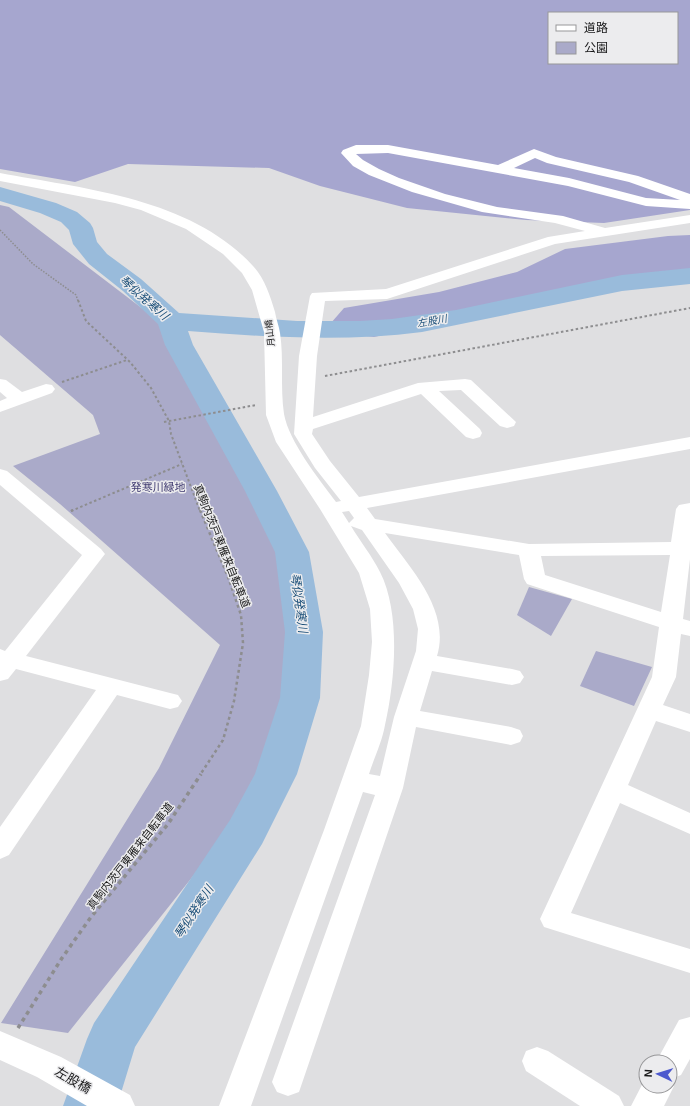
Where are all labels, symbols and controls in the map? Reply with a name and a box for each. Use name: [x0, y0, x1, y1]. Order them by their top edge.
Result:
legend: [548, 12, 678, 64]
text: 道路: [584, 21, 608, 35]
text: 公園: [584, 41, 608, 55]
water label: 琴似発寒川: [117, 273, 173, 324]
water label: 左股川: [416, 313, 449, 329]
street label: 月山橋: [263, 319, 277, 347]
park label: 発寒川緑地: [131, 481, 186, 493]
street label: 真駒内茨戸東雁来自転車道: [192, 483, 252, 609]
water label: 琴似発寒川: [288, 572, 310, 636]
street label: 真駒内茨戸東雁来自転車道: [85, 800, 175, 912]
water label: 琴似発寒川: [172, 881, 217, 941]
north arrow: [638, 1054, 678, 1094]
street label: 左股橋: [52, 1064, 94, 1096]
text: N: [642, 1069, 654, 1078]

